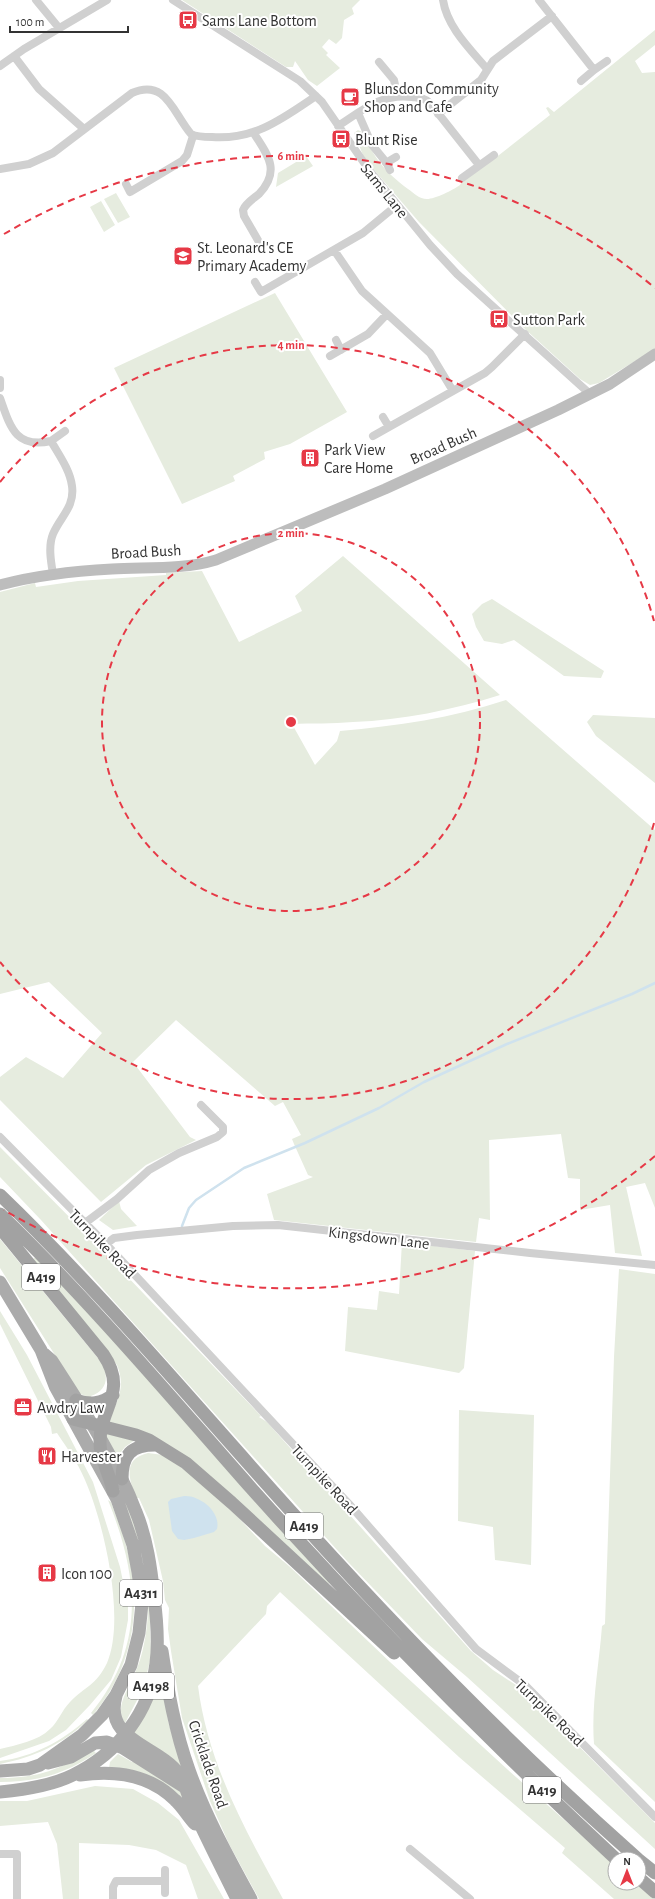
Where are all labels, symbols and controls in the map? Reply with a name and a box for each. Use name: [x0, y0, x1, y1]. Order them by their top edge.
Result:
scale bar: [10, 8, 128, 34]
bus stop icon: Sams Lane Bottom: [177, 9, 199, 31]
place label: Sams Lane Bottom: [202, 13, 317, 29]
text: 100 m: [16, 16, 44, 28]
place label: Blunsdon Community Shop and Cafe: [364, 81, 499, 115]
cafe icon: Blunsdon Community Shop and Cafe: [339, 86, 361, 108]
bus stop icon: Blunt Rise: [330, 128, 352, 150]
place label: Blunt Rise: [355, 132, 418, 148]
text: 6 min: [278, 150, 304, 162]
street label: Sams Lane: [357, 160, 411, 221]
place label: St. Leonard's CE Primary Academy: [197, 240, 306, 275]
school or university icon: St. Leonard's CE Primary Academy: [172, 245, 194, 267]
bus stop icon: Sutton Park: [488, 308, 510, 330]
place label: Sutton Park: [513, 312, 586, 328]
text: 4 min: [277, 339, 305, 351]
street label: Broad Bush: [408, 424, 479, 468]
place label: Park View Care Home: [324, 442, 393, 476]
building icon: Park View Care Home: [299, 447, 321, 469]
text: 2 min: [278, 527, 304, 539]
street label: Broad Bush: [110, 542, 182, 562]
centre of rings: [284, 715, 298, 729]
street label: Turnpike Road: [66, 1206, 139, 1281]
street label: Kingsdown Lane: [327, 1224, 430, 1252]
road number: A419: [22, 1264, 60, 1290]
office icon: Awdry Law: [12, 1396, 34, 1418]
place label: Awdry Law: [37, 1400, 104, 1417]
street label: Turnpike Road: [288, 1442, 360, 1518]
restaurant icon: Harvester: [36, 1445, 58, 1467]
place label: Harvester: [61, 1449, 122, 1465]
road number: A419: [285, 1513, 323, 1539]
building icon: Icon 100: [36, 1562, 58, 1584]
place label: Icon 100: [61, 1566, 112, 1582]
road number: A4311: [120, 1580, 162, 1606]
road number: A4198: [128, 1673, 174, 1699]
street label: Turnpike Road: [512, 1676, 587, 1749]
street label: Cricklade Road: [186, 1718, 231, 1810]
road number: A419: [523, 1777, 561, 1803]
north arrow: [607, 1851, 647, 1891]
text: N: [623, 1856, 631, 1867]

